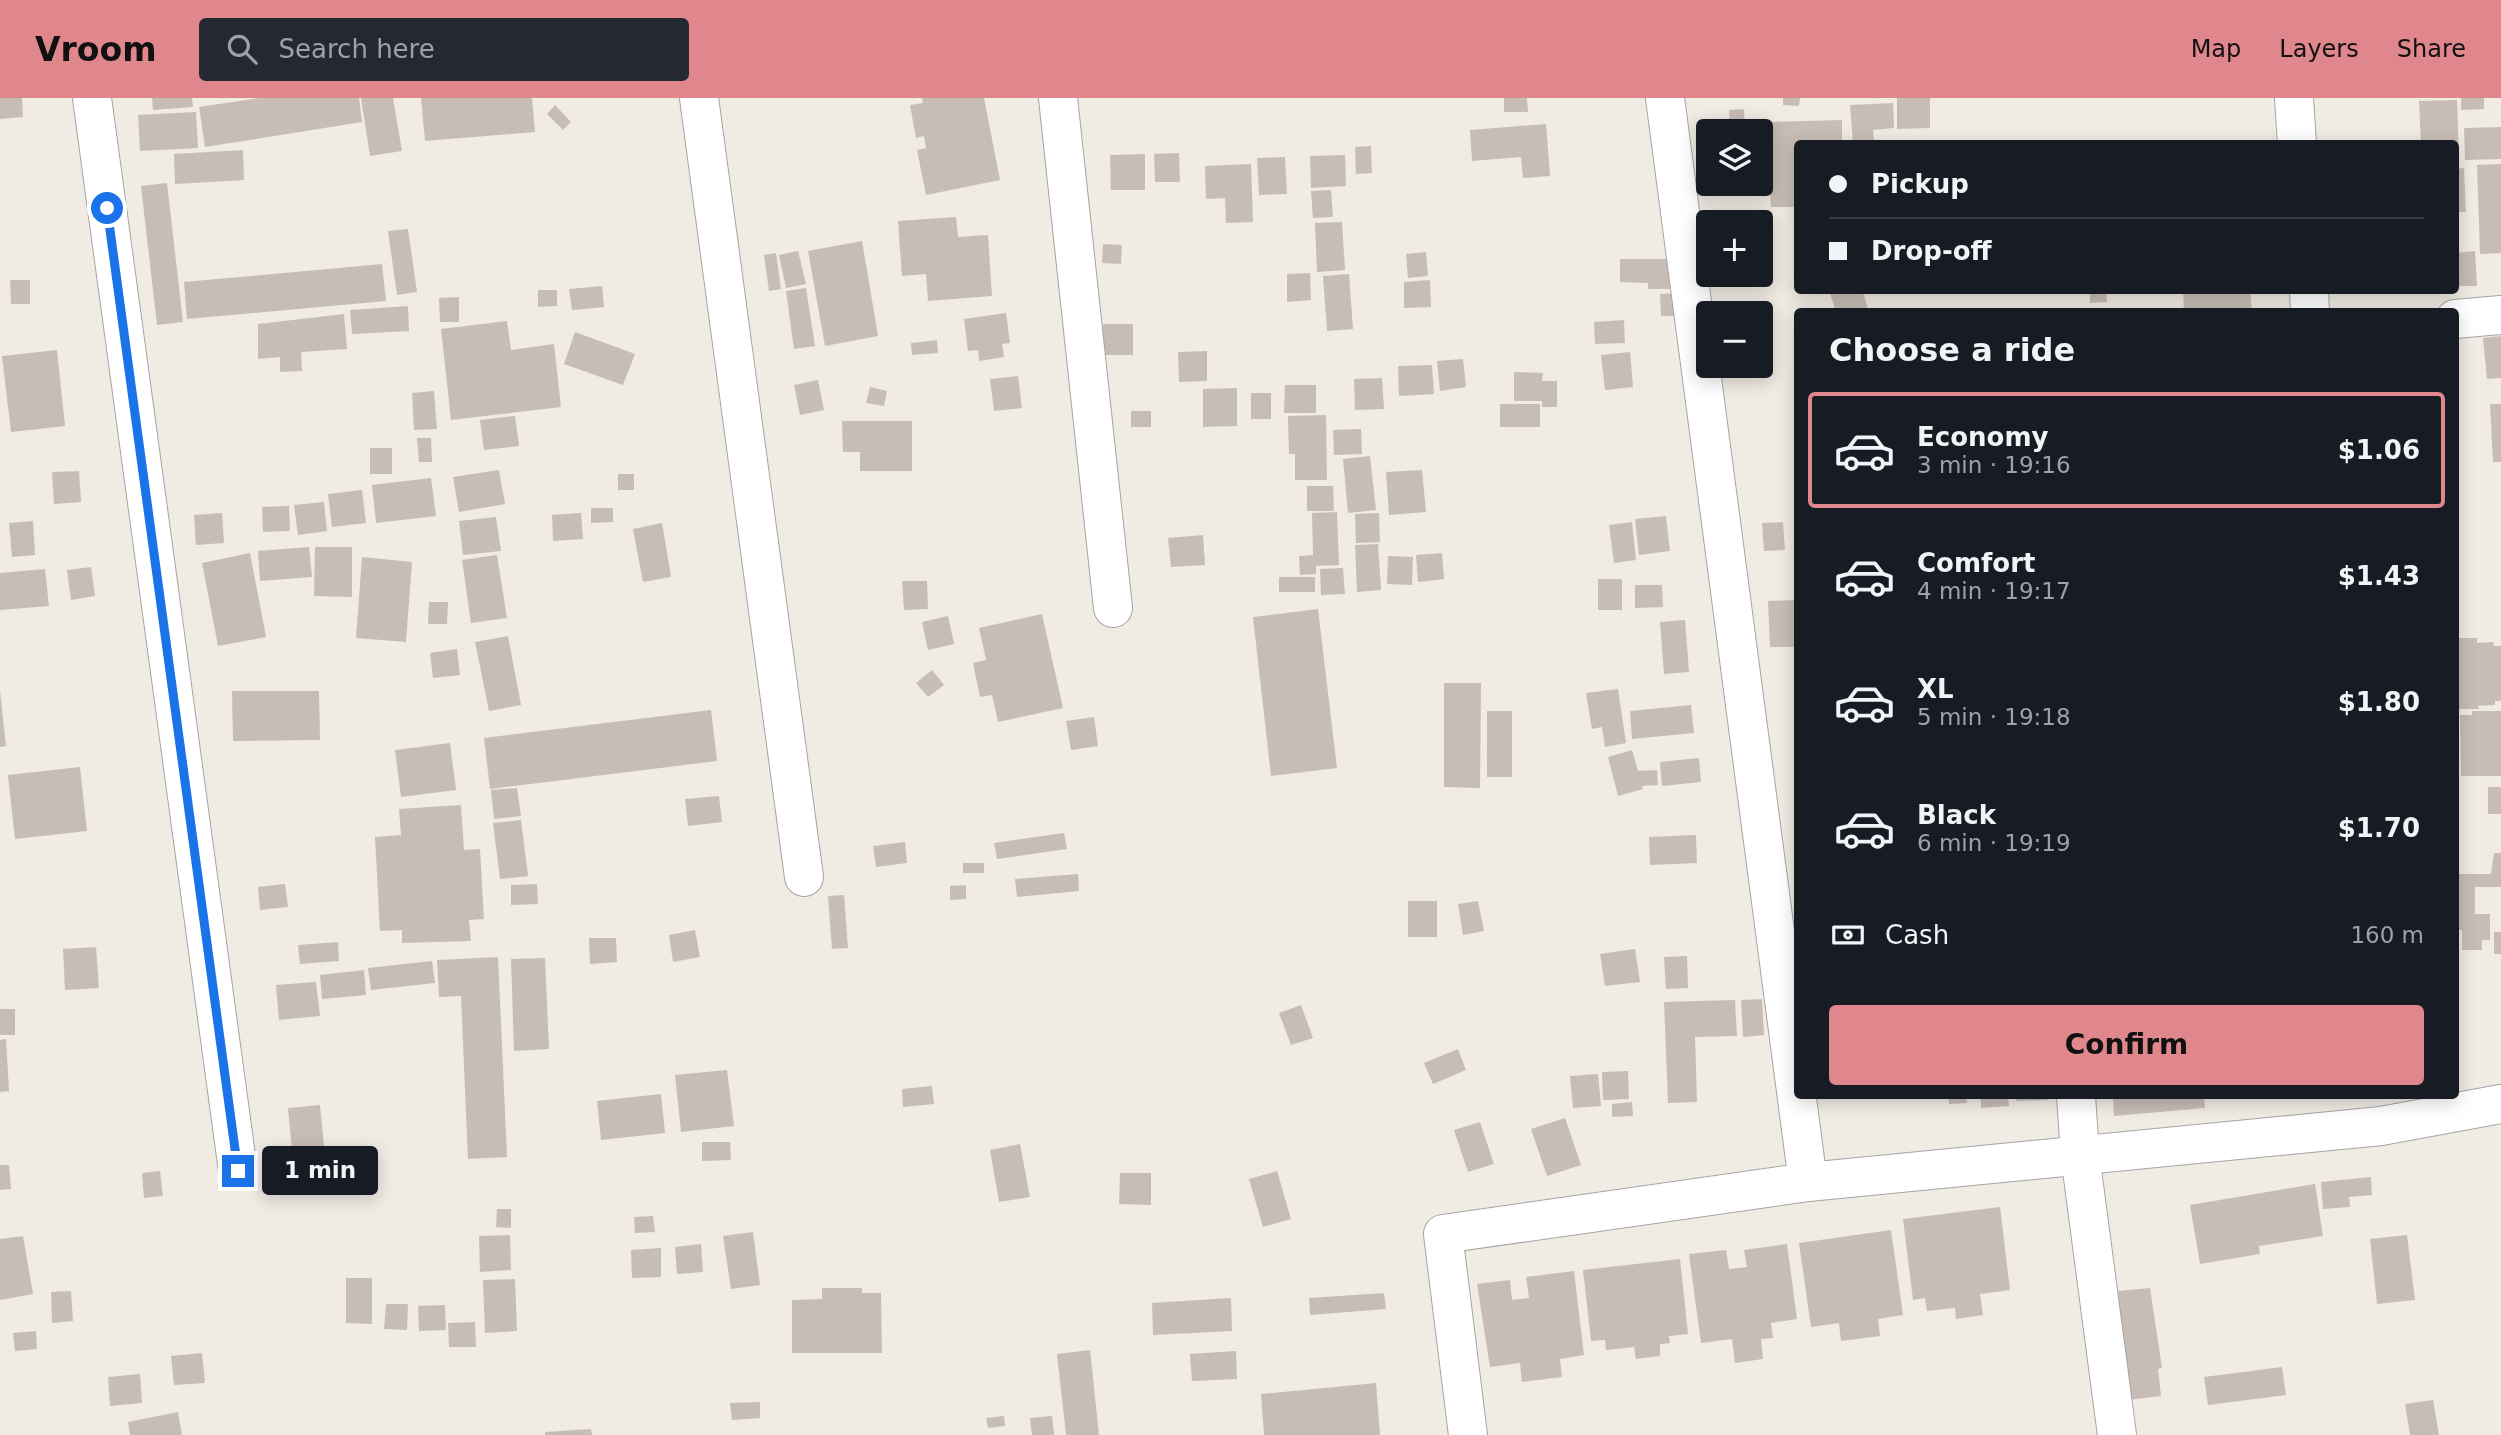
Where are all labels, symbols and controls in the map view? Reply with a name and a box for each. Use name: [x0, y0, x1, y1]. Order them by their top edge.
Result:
search box: [199, 18, 689, 81]
text: Vroom: [35, 30, 157, 69]
icon: search: [223, 30, 261, 68]
text: Search here: [279, 34, 435, 64]
text: Map: [2191, 35, 2241, 63]
text: Layers: [2279, 35, 2359, 63]
text: Share: [2397, 35, 2466, 63]
map controls: [1696, 119, 1773, 378]
button: layers: [1696, 119, 1773, 196]
text: Pickup: [1871, 169, 1969, 199]
route start: [91, 192, 123, 224]
button: +: [1696, 210, 1773, 287]
text: Drop-off: [1871, 236, 1992, 266]
button: −: [1696, 301, 1773, 378]
text: Choose a ride: [1829, 331, 2075, 369]
icon: car: [1833, 419, 1896, 482]
text: Economy: [1917, 422, 2048, 452]
text: $1.06: [2338, 435, 2420, 465]
text: 3 min · 19:16: [1917, 452, 2071, 478]
icon: car: [1833, 545, 1896, 608]
text: Comfort: [1917, 548, 2035, 578]
text: $1.43: [2338, 561, 2420, 591]
text: 4 min · 19:17: [1917, 578, 2071, 604]
icon: car: [1833, 671, 1896, 734]
text: XL: [1917, 674, 1954, 704]
text: $1.80: [2338, 687, 2420, 717]
text: 5 min · 19:18: [1917, 704, 2071, 730]
icon: car: [1833, 797, 1896, 860]
text: Black: [1917, 800, 1996, 830]
text: $1.70: [2338, 813, 2420, 843]
text: 6 min · 19:19: [1917, 830, 2071, 856]
icon: cash: [1829, 916, 1867, 954]
text: Cash: [1885, 920, 1949, 950]
text: 160 m: [2350, 922, 2424, 948]
button: Confirm: [1829, 1005, 2424, 1085]
callout: 1 min: [262, 1146, 378, 1196]
route end: [222, 1155, 254, 1187]
text: 1 min: [284, 1157, 356, 1183]

